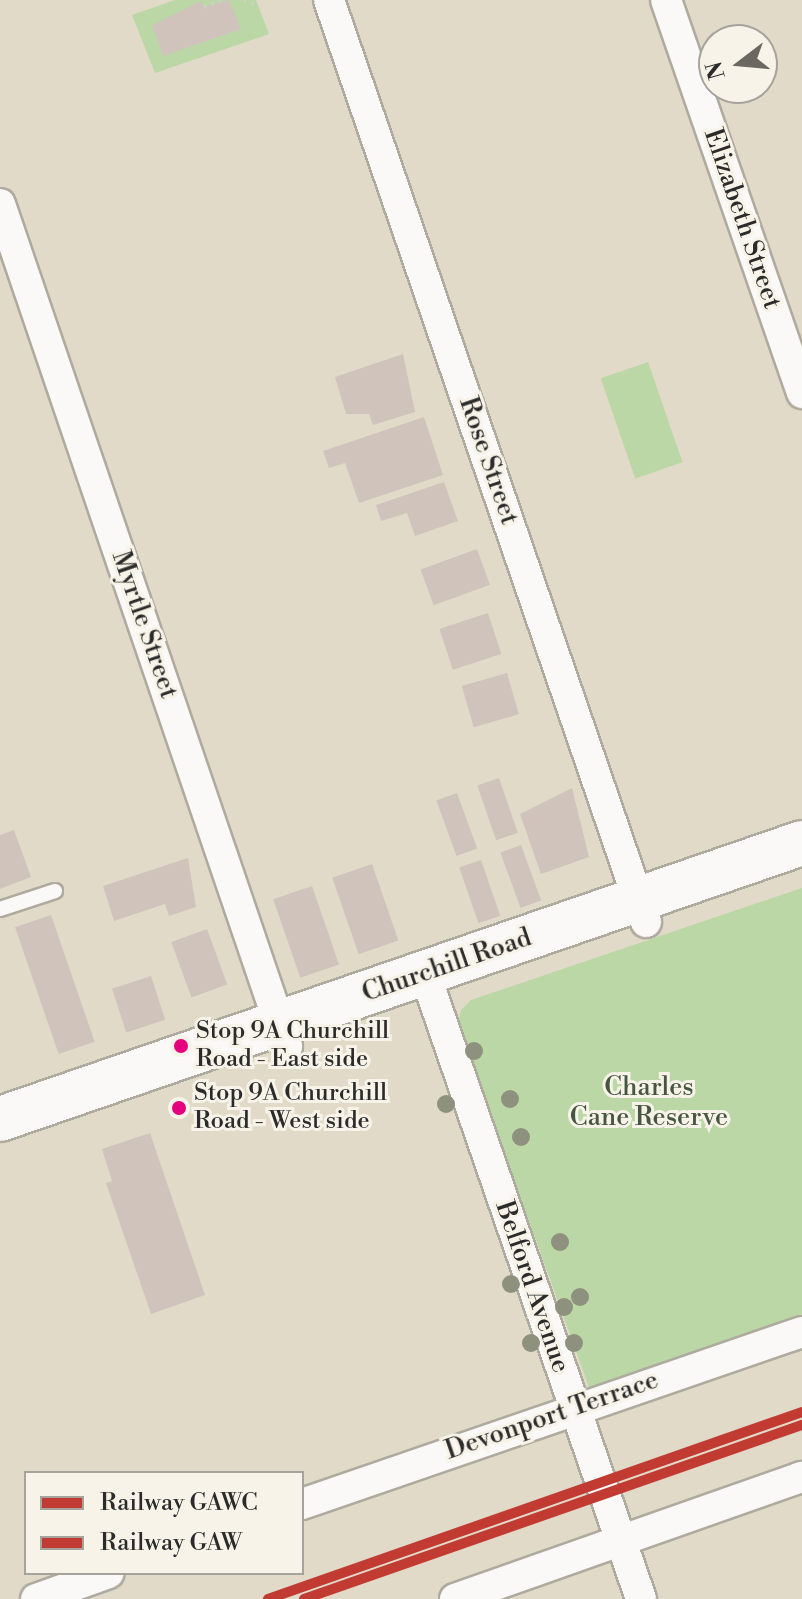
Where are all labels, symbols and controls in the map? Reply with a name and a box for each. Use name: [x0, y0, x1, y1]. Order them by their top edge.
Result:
north arrow: [698, 24, 778, 104]
text: N: [701, 58, 732, 82]
street label: Elizabeth Street: [697, 125, 787, 313]
street label: Rose Street: [452, 393, 524, 529]
street label: Myrtle Street: [104, 547, 184, 703]
street label: Churchill Road: [358, 922, 536, 1010]
place label: Stop 9A Churchill Road - East side: [196, 1018, 389, 1074]
marker: Stop 9A Churchill Road - East side: [173, 1038, 189, 1054]
park label: Charles Cane Reserve: [570, 1072, 728, 1134]
place label: Stop 9A Churchill Road - West side: [194, 1080, 387, 1136]
marker: Stop 9A Churchill Road - West side: [171, 1100, 187, 1116]
street label: Belford Avenue: [488, 1197, 576, 1377]
street label: Devonport Terrace: [441, 1365, 663, 1467]
legend: [24, 1471, 304, 1575]
text: Railway GAWC: [100, 1488, 258, 1518]
text: Railway GAW: [100, 1528, 242, 1558]

